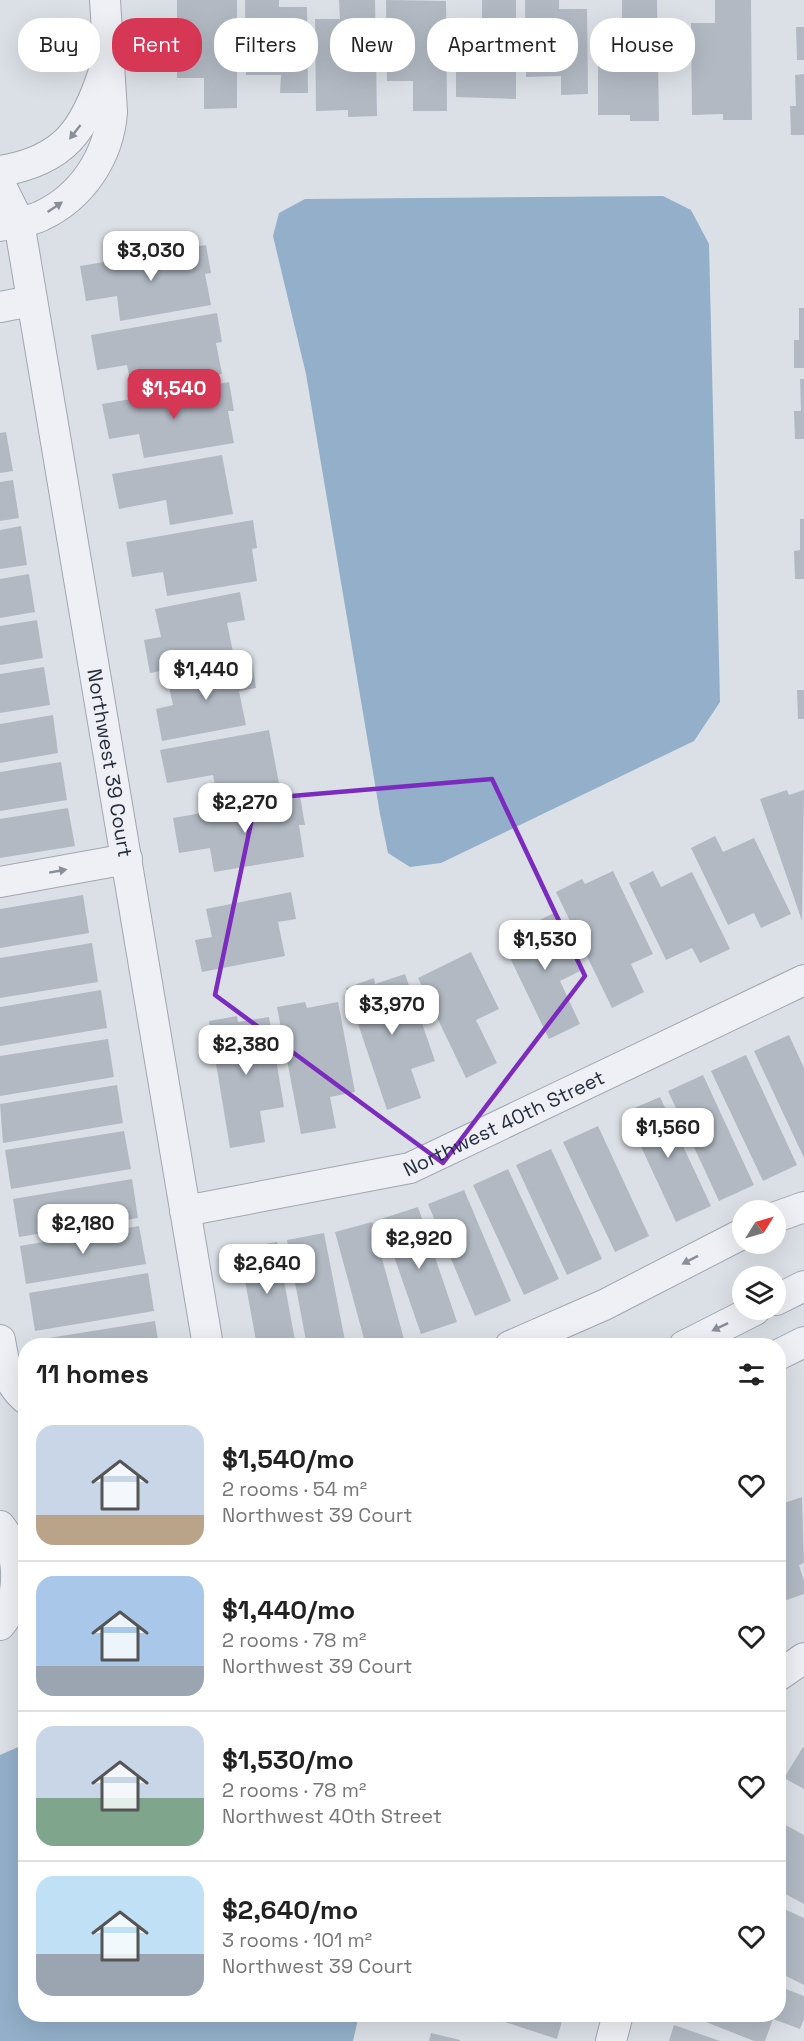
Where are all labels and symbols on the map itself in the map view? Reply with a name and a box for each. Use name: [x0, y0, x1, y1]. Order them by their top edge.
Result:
one-way arrow: [69, 124, 82, 140]
one-way arrow: [46, 202, 63, 213]
pin: $3,030: [102, 231, 200, 282]
pin: $1,540: [125, 369, 223, 420]
pin: $1,440: [157, 650, 255, 701]
street label: Northwest 39 Court: [81, 667, 139, 859]
pin: $2,270: [196, 783, 294, 834]
one-way arrow: [48, 866, 67, 875]
pin: $1,530: [496, 920, 594, 971]
pin: $3,970: [343, 985, 441, 1036]
pin: $2,380: [197, 1025, 295, 1076]
street label: Northwest 40th Street: [399, 1064, 609, 1182]
pin: $1,560: [619, 1108, 717, 1159]
north arrow: [732, 1200, 786, 1254]
pin: $2,180: [34, 1204, 132, 1255]
pin: $2,920: [370, 1219, 468, 1270]
pin: $2,640: [218, 1244, 316, 1295]
one-way arrow: [682, 1256, 699, 1265]
one-way arrow: [711, 1322, 728, 1331]

